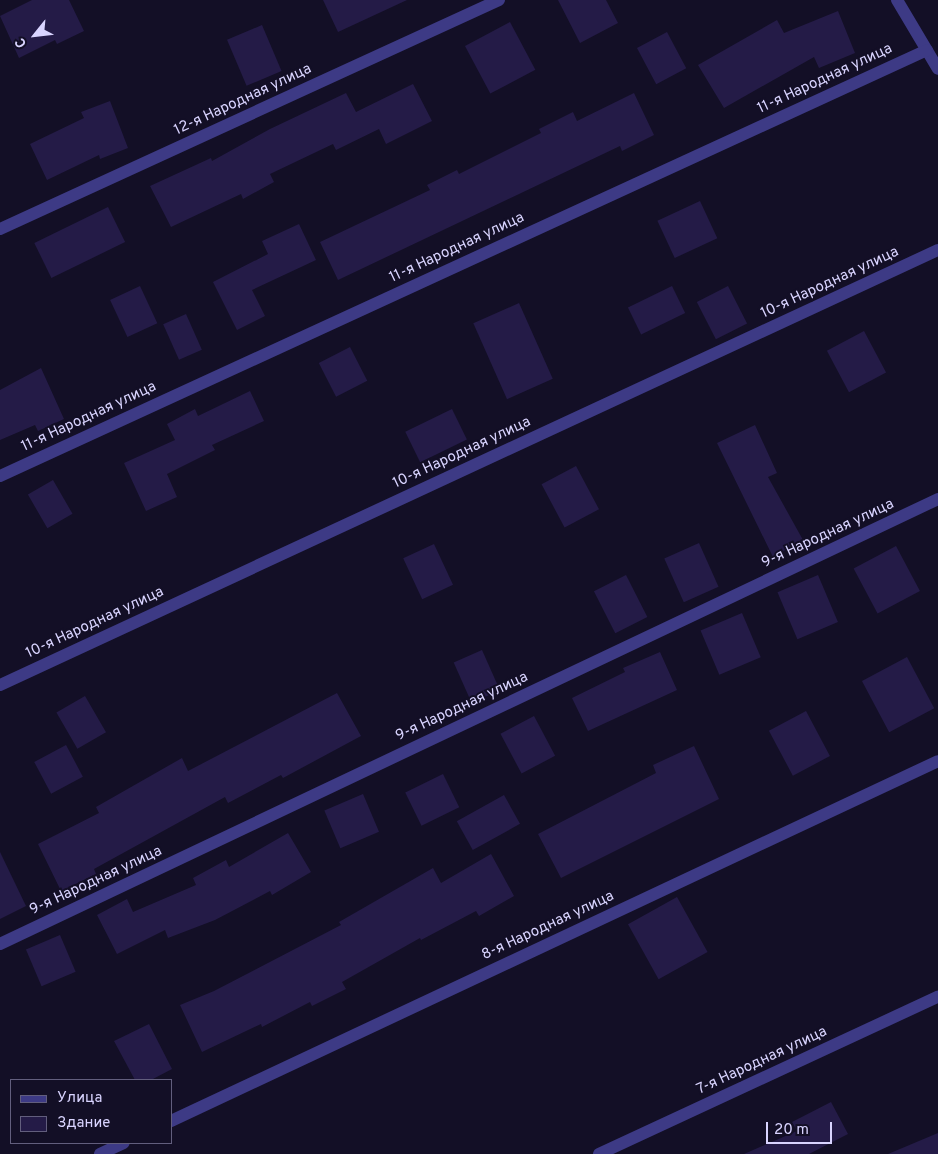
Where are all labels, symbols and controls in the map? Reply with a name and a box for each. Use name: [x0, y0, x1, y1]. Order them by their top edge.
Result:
north arrow: [10, 10, 60, 60]
text: С: [12, 34, 31, 51]
street label: 11-я Народная улица: [755, 40, 895, 118]
street label: 12-я Народная улица: [171, 60, 315, 140]
street label: 11-я Народная улица: [387, 209, 527, 287]
street label: 10-я Народная улица: [758, 243, 902, 323]
street label: 11-я Народная улица: [19, 378, 159, 456]
street label: 10-я Народная улица: [390, 413, 534, 493]
street label: 9-я Народная улица: [759, 495, 897, 573]
street label: 10-я Народная улица: [23, 583, 167, 663]
street label: 9-я Народная улица: [393, 668, 531, 746]
street label: 9-я Народная улица: [27, 842, 165, 920]
street label: 8-я Народная улица: [479, 887, 617, 965]
street label: 7-я Народная улица: [694, 1023, 830, 1099]
legend: [10, 1079, 172, 1144]
text: Улица: [57, 1089, 102, 1108]
scale bar: [768, 1112, 834, 1144]
text: Здание: [57, 1114, 110, 1133]
text: 20 m: [774, 1121, 809, 1140]

